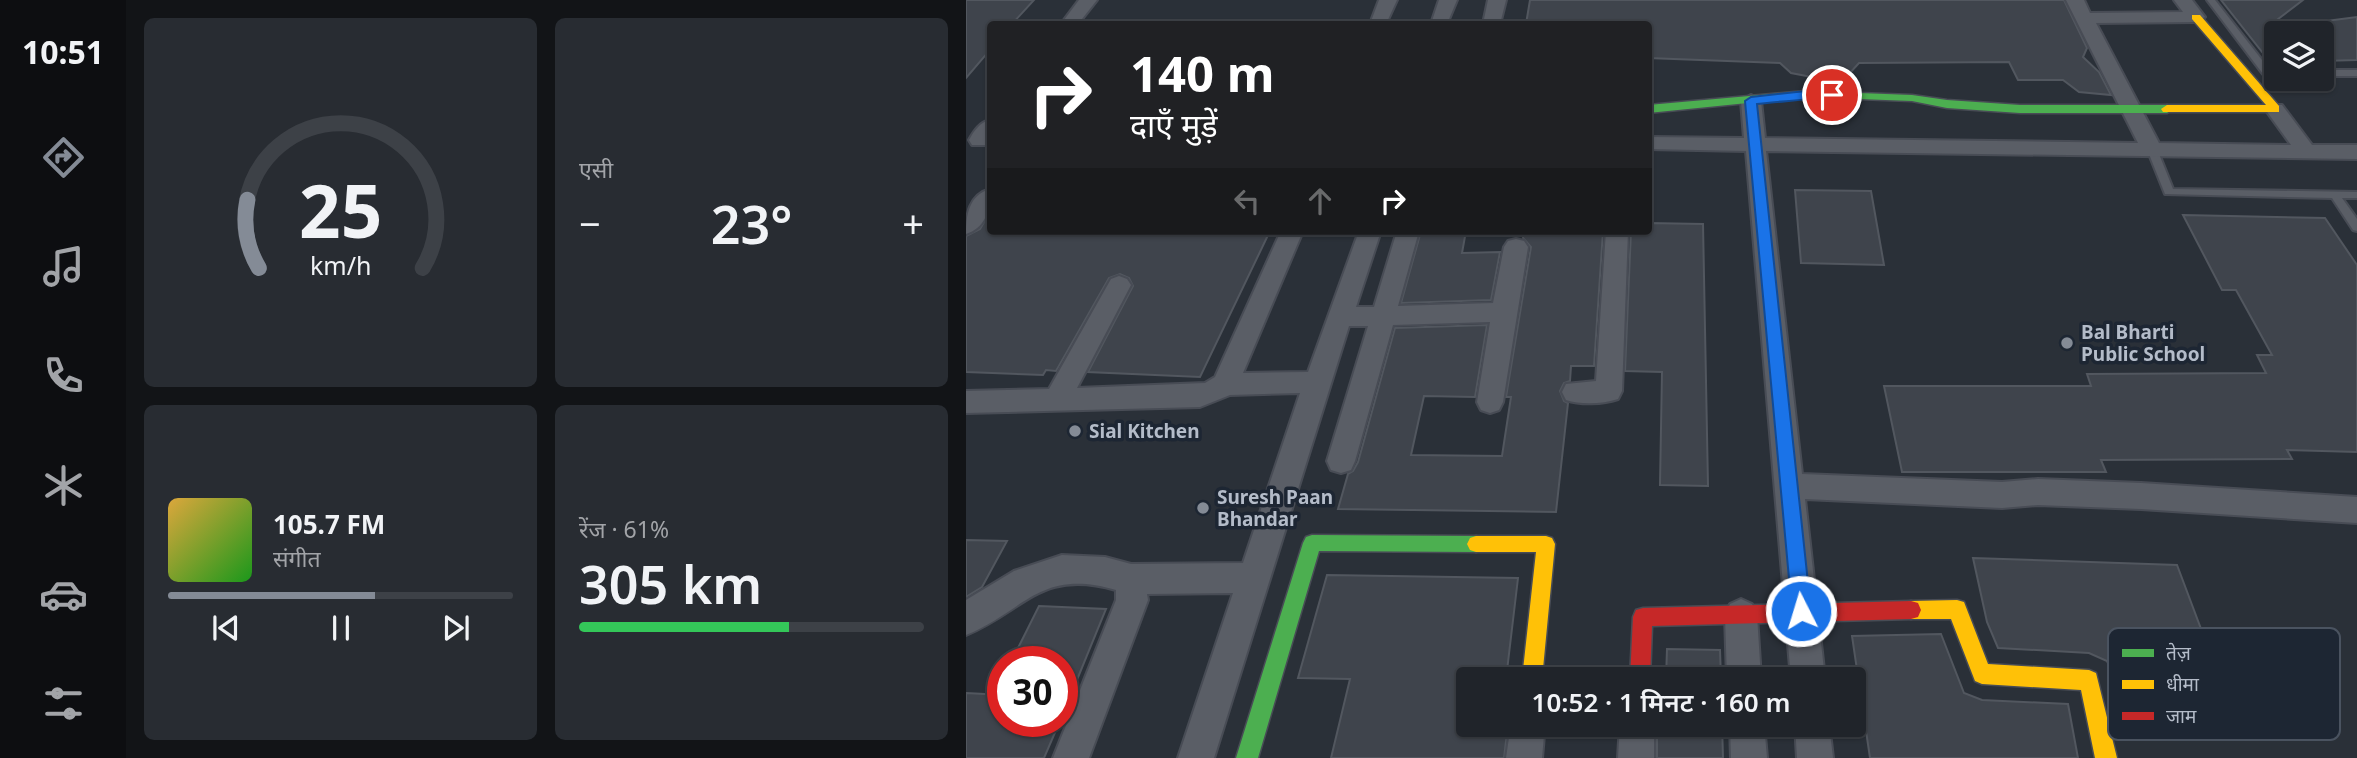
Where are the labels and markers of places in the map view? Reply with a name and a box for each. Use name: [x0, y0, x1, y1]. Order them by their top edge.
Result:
pin: [1802, 65, 1862, 125]
place label: Bal Bharti Public School: [2081, 319, 2205, 367]
marker: Bal Bharti Public School: [2059, 335, 2075, 351]
place label: Sial Kitchen: [1089, 418, 1200, 444]
marker: Sial Kitchen: [1067, 423, 1083, 439]
place label: Suresh Paan Bhandar: [1217, 484, 1333, 532]
marker: Suresh Paan Bhandar: [1195, 500, 1211, 516]

